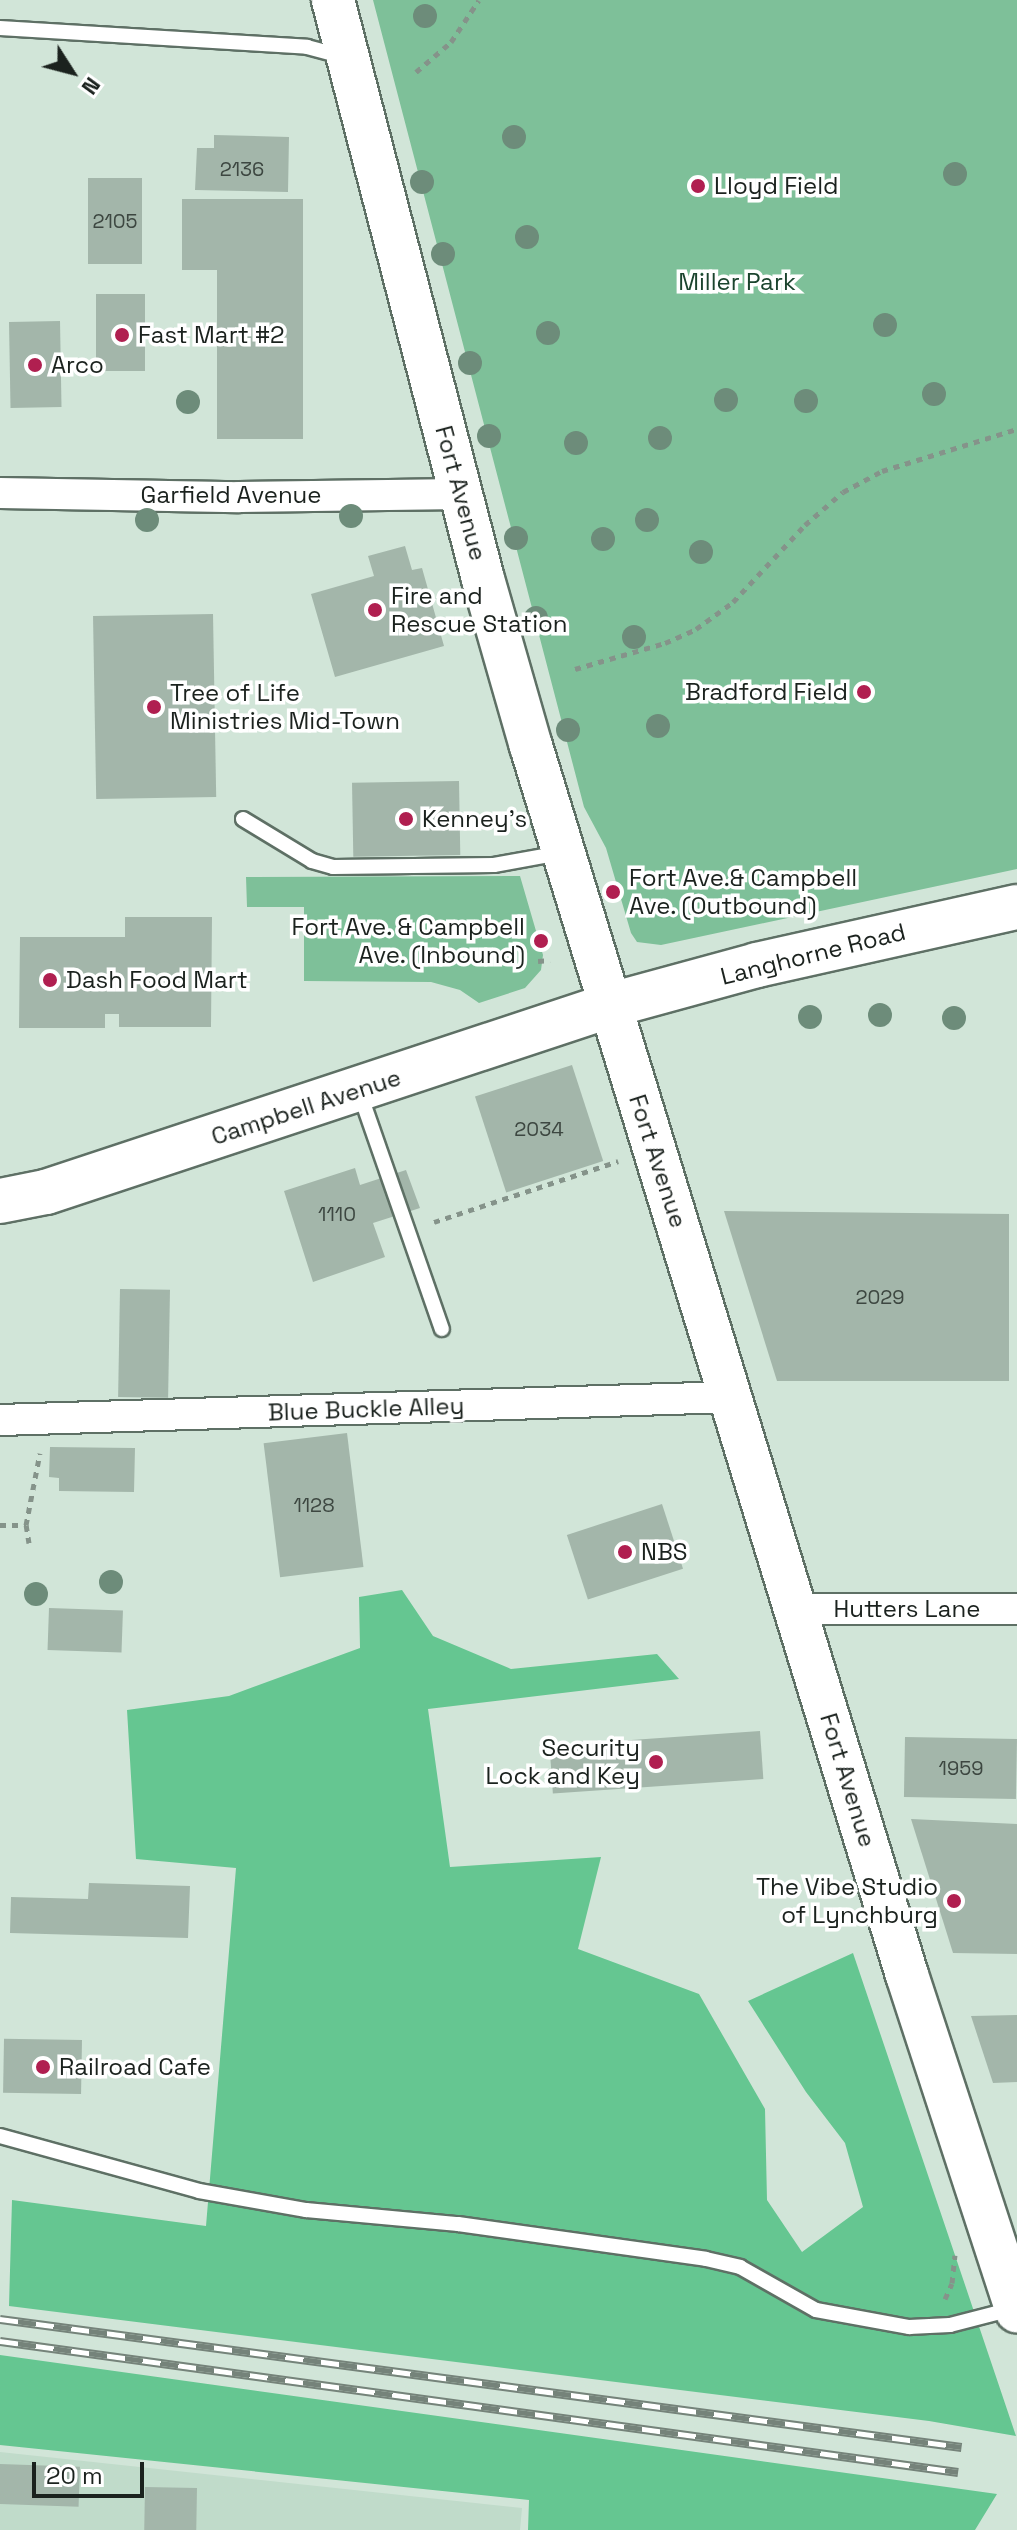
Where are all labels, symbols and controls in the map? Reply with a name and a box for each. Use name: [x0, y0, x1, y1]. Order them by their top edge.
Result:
north arrow: [32, 32, 112, 112]
text: N: [76, 72, 107, 100]
house number: 2136: [220, 157, 264, 181]
place label: Lloyd Field: [714, 172, 839, 200]
marker: Lloyd Field: [689, 177, 707, 195]
house number: 2105: [92, 209, 138, 233]
park label: Miller Park: [678, 268, 796, 296]
place label: Fast Mart #2: [138, 321, 284, 349]
marker: Fast Mart #2: [113, 326, 131, 344]
place label: Arco: [51, 351, 104, 379]
marker: Arco: [26, 356, 44, 374]
street label: Fort Avenue: [429, 422, 493, 564]
street label: Garfield Avenue: [140, 481, 322, 509]
place label: Fire and Rescue Station: [391, 582, 568, 638]
marker: Fire and Rescue Station: [366, 601, 384, 619]
place label: Bradford Field: [685, 678, 848, 706]
place label: Tree of Life Ministries Mid-Town: [170, 679, 400, 735]
marker: Bradford Field: [855, 683, 873, 701]
marker: Tree of Life Ministries Mid-Town: [145, 698, 163, 716]
place label: Kenney's: [422, 805, 527, 833]
marker: Kenney's: [397, 810, 415, 828]
place label: Fort Ave.& Campbell Ave. (Outbound): [629, 864, 858, 920]
marker: Fort Ave.& Campbell Ave. (Outbound): [604, 883, 622, 901]
place label: Fort Ave. & Campbell Ave. (Inbound): [290, 913, 525, 969]
street label: Langhorne Road: [718, 917, 908, 991]
marker: Fort Ave. & Campbell Ave. (Inbound): [532, 932, 550, 950]
place label: Dash Food Mart: [66, 966, 248, 994]
marker: Dash Food Mart: [41, 971, 59, 989]
street label: Campbell Avenue: [208, 1063, 404, 1151]
street label: Fort Avenue: [623, 1091, 693, 1231]
house number: 2034: [514, 1117, 564, 1141]
house number: 1110: [318, 1202, 356, 1226]
house number: 2029: [855, 1285, 905, 1309]
street label: Blue Buckle Alley: [267, 1391, 465, 1427]
house number: 1128: [293, 1493, 335, 1517]
place label: NBS: [641, 1538, 688, 1566]
marker: NBS: [616, 1543, 634, 1561]
street label: Hutters Lane: [834, 1595, 980, 1623]
street label: Fort Avenue: [814, 1709, 882, 1851]
place label: Security Lock and Key: [486, 1734, 640, 1790]
marker: Security Lock and Key: [647, 1753, 665, 1771]
house number: 1959: [939, 1756, 983, 1780]
place label: The Vibe Studio of Lynchburg: [756, 1873, 938, 1929]
marker: The Vibe Studio of Lynchburg: [945, 1892, 963, 1910]
place label: Railroad Cafe: [59, 2053, 211, 2081]
marker: Railroad Cafe: [34, 2058, 52, 2076]
scale bar: [36, 2446, 148, 2496]
text: 20 m: [46, 2460, 103, 2491]

